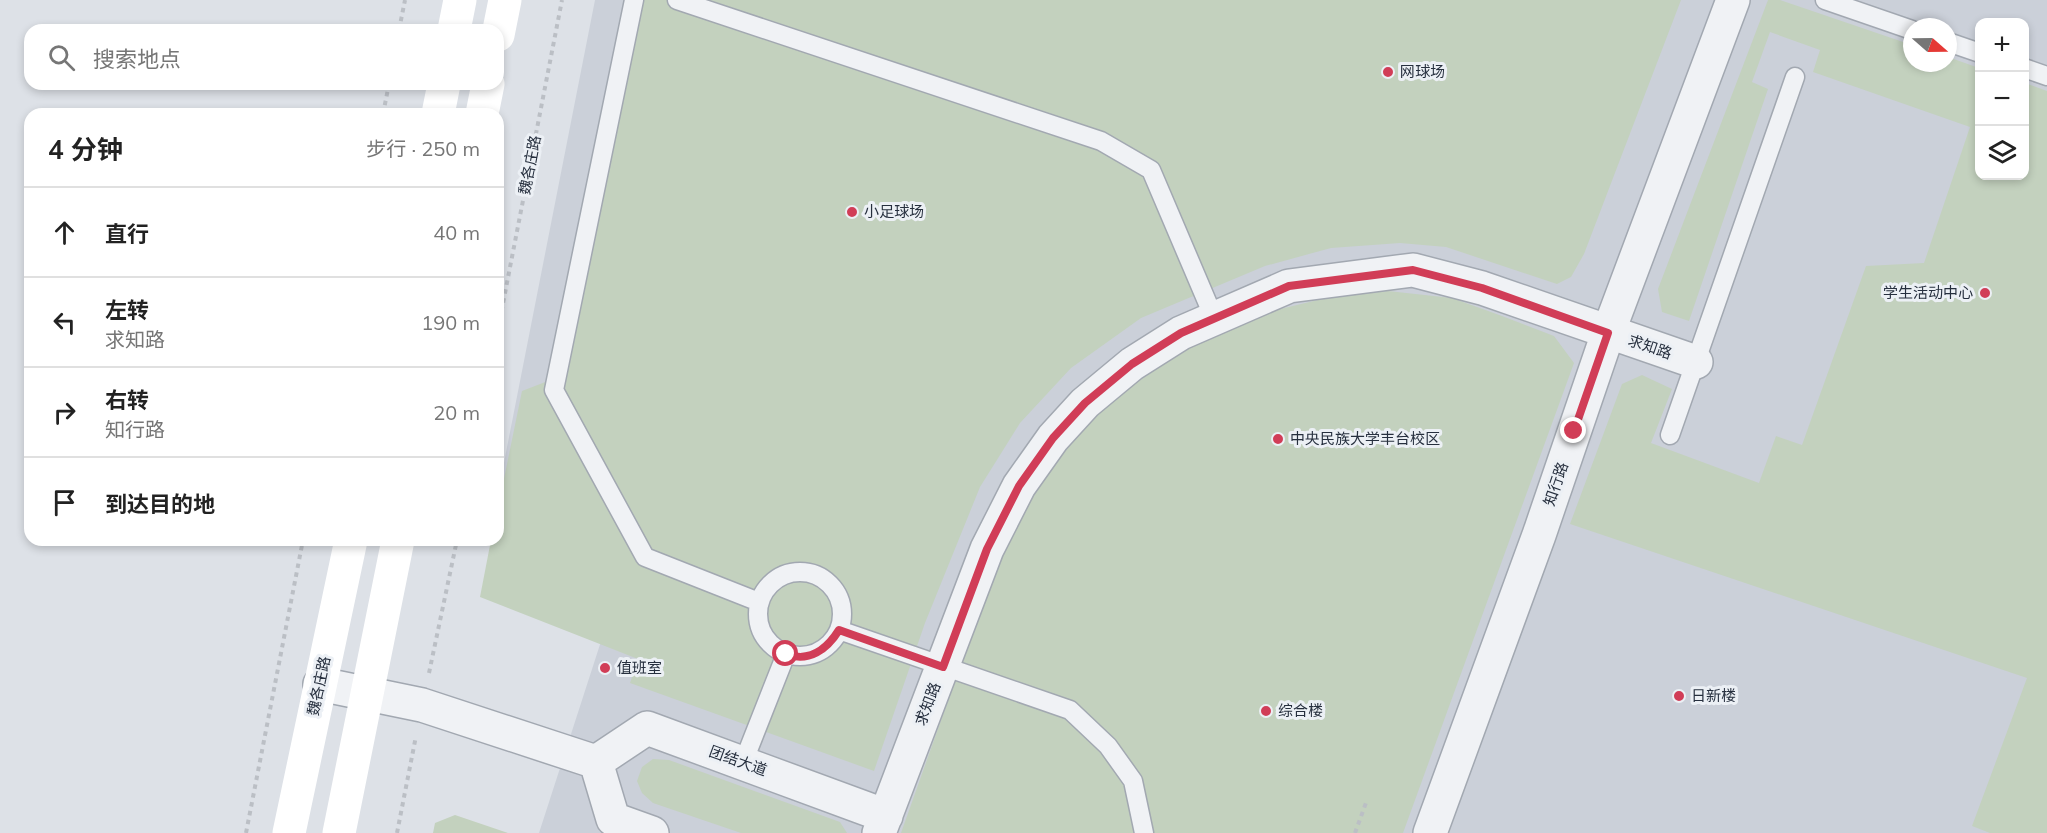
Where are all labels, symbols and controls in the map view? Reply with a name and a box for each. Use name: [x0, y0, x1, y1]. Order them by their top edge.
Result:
north arrow: [1903, 18, 1957, 72]
map controls: [1975, 18, 2029, 180]
button: +: [1975, 18, 2029, 72]
search box: [24, 24, 504, 90]
icon: search: [45, 41, 78, 74]
text: 搜索地点: [93, 45, 181, 73]
place label: 网球场: [1400, 62, 1445, 81]
marker: 网球场: [1381, 65, 1395, 79]
button: −: [1975, 72, 2029, 126]
button: layers: [1975, 126, 2029, 180]
text: 4 分钟: [48, 133, 123, 166]
street label: 魏各庄路: [514, 134, 545, 196]
text: 步行 · 250 m: [366, 136, 480, 161]
place label: 小足球场: [864, 202, 924, 221]
marker: 小足球场: [845, 205, 859, 219]
icon: ahead: [48, 216, 81, 249]
text: 直行: [105, 220, 149, 248]
text: 40 m: [433, 220, 480, 245]
place label: 学生活动中心: [1883, 283, 1973, 302]
marker: 学生活动中心: [1978, 286, 1992, 300]
text: 左转: [105, 296, 149, 324]
icon: left: [48, 306, 81, 339]
text: 190 m: [421, 310, 480, 335]
text: 求知路: [105, 327, 165, 352]
street label: 求知路: [1626, 330, 1675, 363]
text: 右转: [105, 386, 149, 414]
icon: right: [48, 396, 81, 429]
text: 20 m: [433, 400, 480, 425]
text: 知行路: [105, 417, 165, 442]
route end: [1560, 417, 1586, 443]
place label: 中央民族大学丰台校区: [1290, 429, 1440, 448]
marker: 中央民族大学丰台校区: [1271, 432, 1285, 446]
street label: 知行路: [1539, 459, 1572, 508]
icon: arrive: [48, 486, 81, 519]
text: 到达目的地: [105, 490, 215, 518]
route start: [772, 640, 798, 666]
street label: 魏各庄路: [303, 655, 334, 717]
place label: 值班室: [617, 658, 662, 677]
marker: 值班室: [598, 661, 612, 675]
street label: 求知路: [911, 679, 944, 728]
place label: 日新楼: [1691, 686, 1736, 705]
marker: 日新楼: [1672, 689, 1686, 703]
place label: 综合楼: [1278, 701, 1323, 720]
marker: 综合楼: [1259, 704, 1273, 718]
street label: 团结大道: [707, 741, 770, 780]

